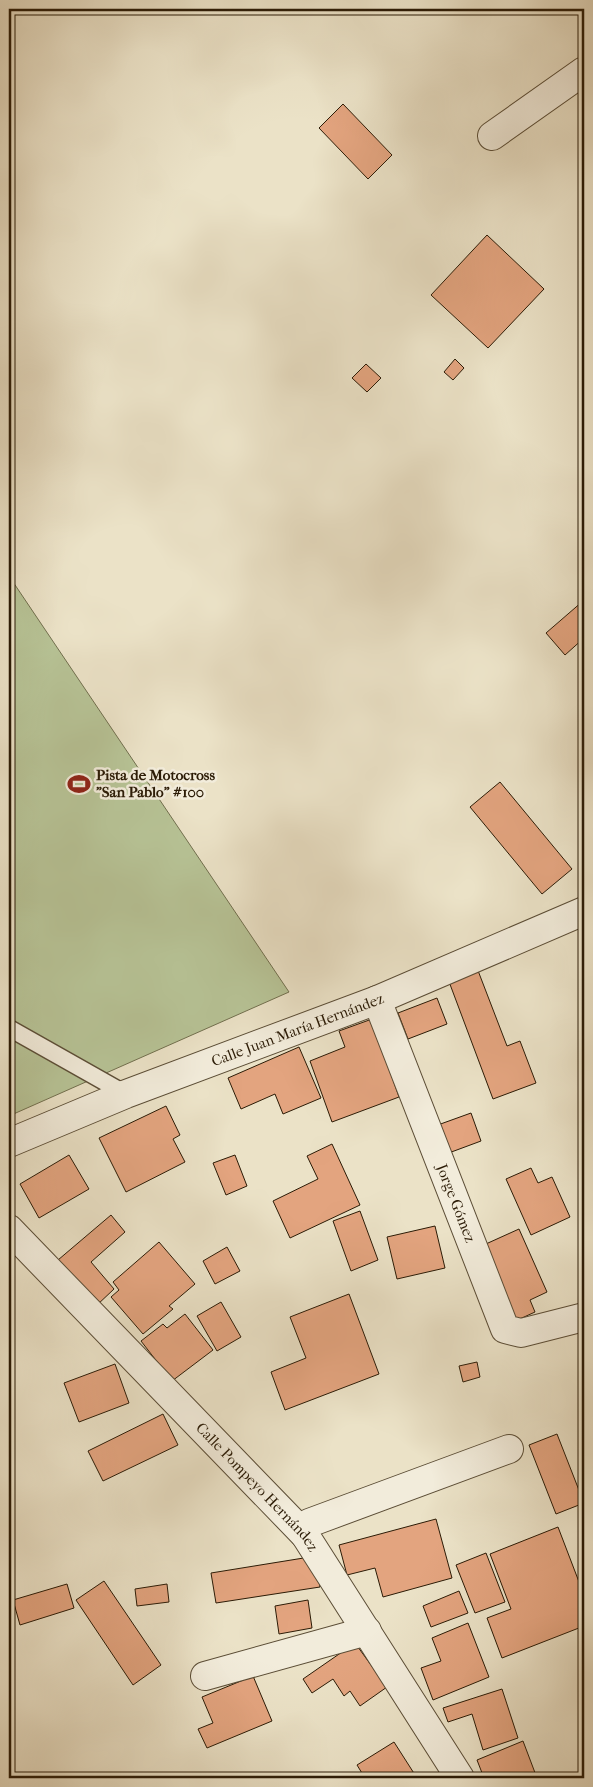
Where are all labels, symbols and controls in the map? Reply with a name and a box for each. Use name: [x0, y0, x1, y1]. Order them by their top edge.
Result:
place label: Pista de Motocross "San Pablo" #100: [96, 766, 215, 801]
sports icon: Pista de Motocross "San Pablo" #100: [66, 771, 92, 797]
street label: Calle Juan María Hernández: [209, 989, 387, 1070]
street label: Jorge Gómez: [432, 1161, 480, 1245]
street label: Calle Pompeyo Hernández: [192, 1419, 322, 1555]

